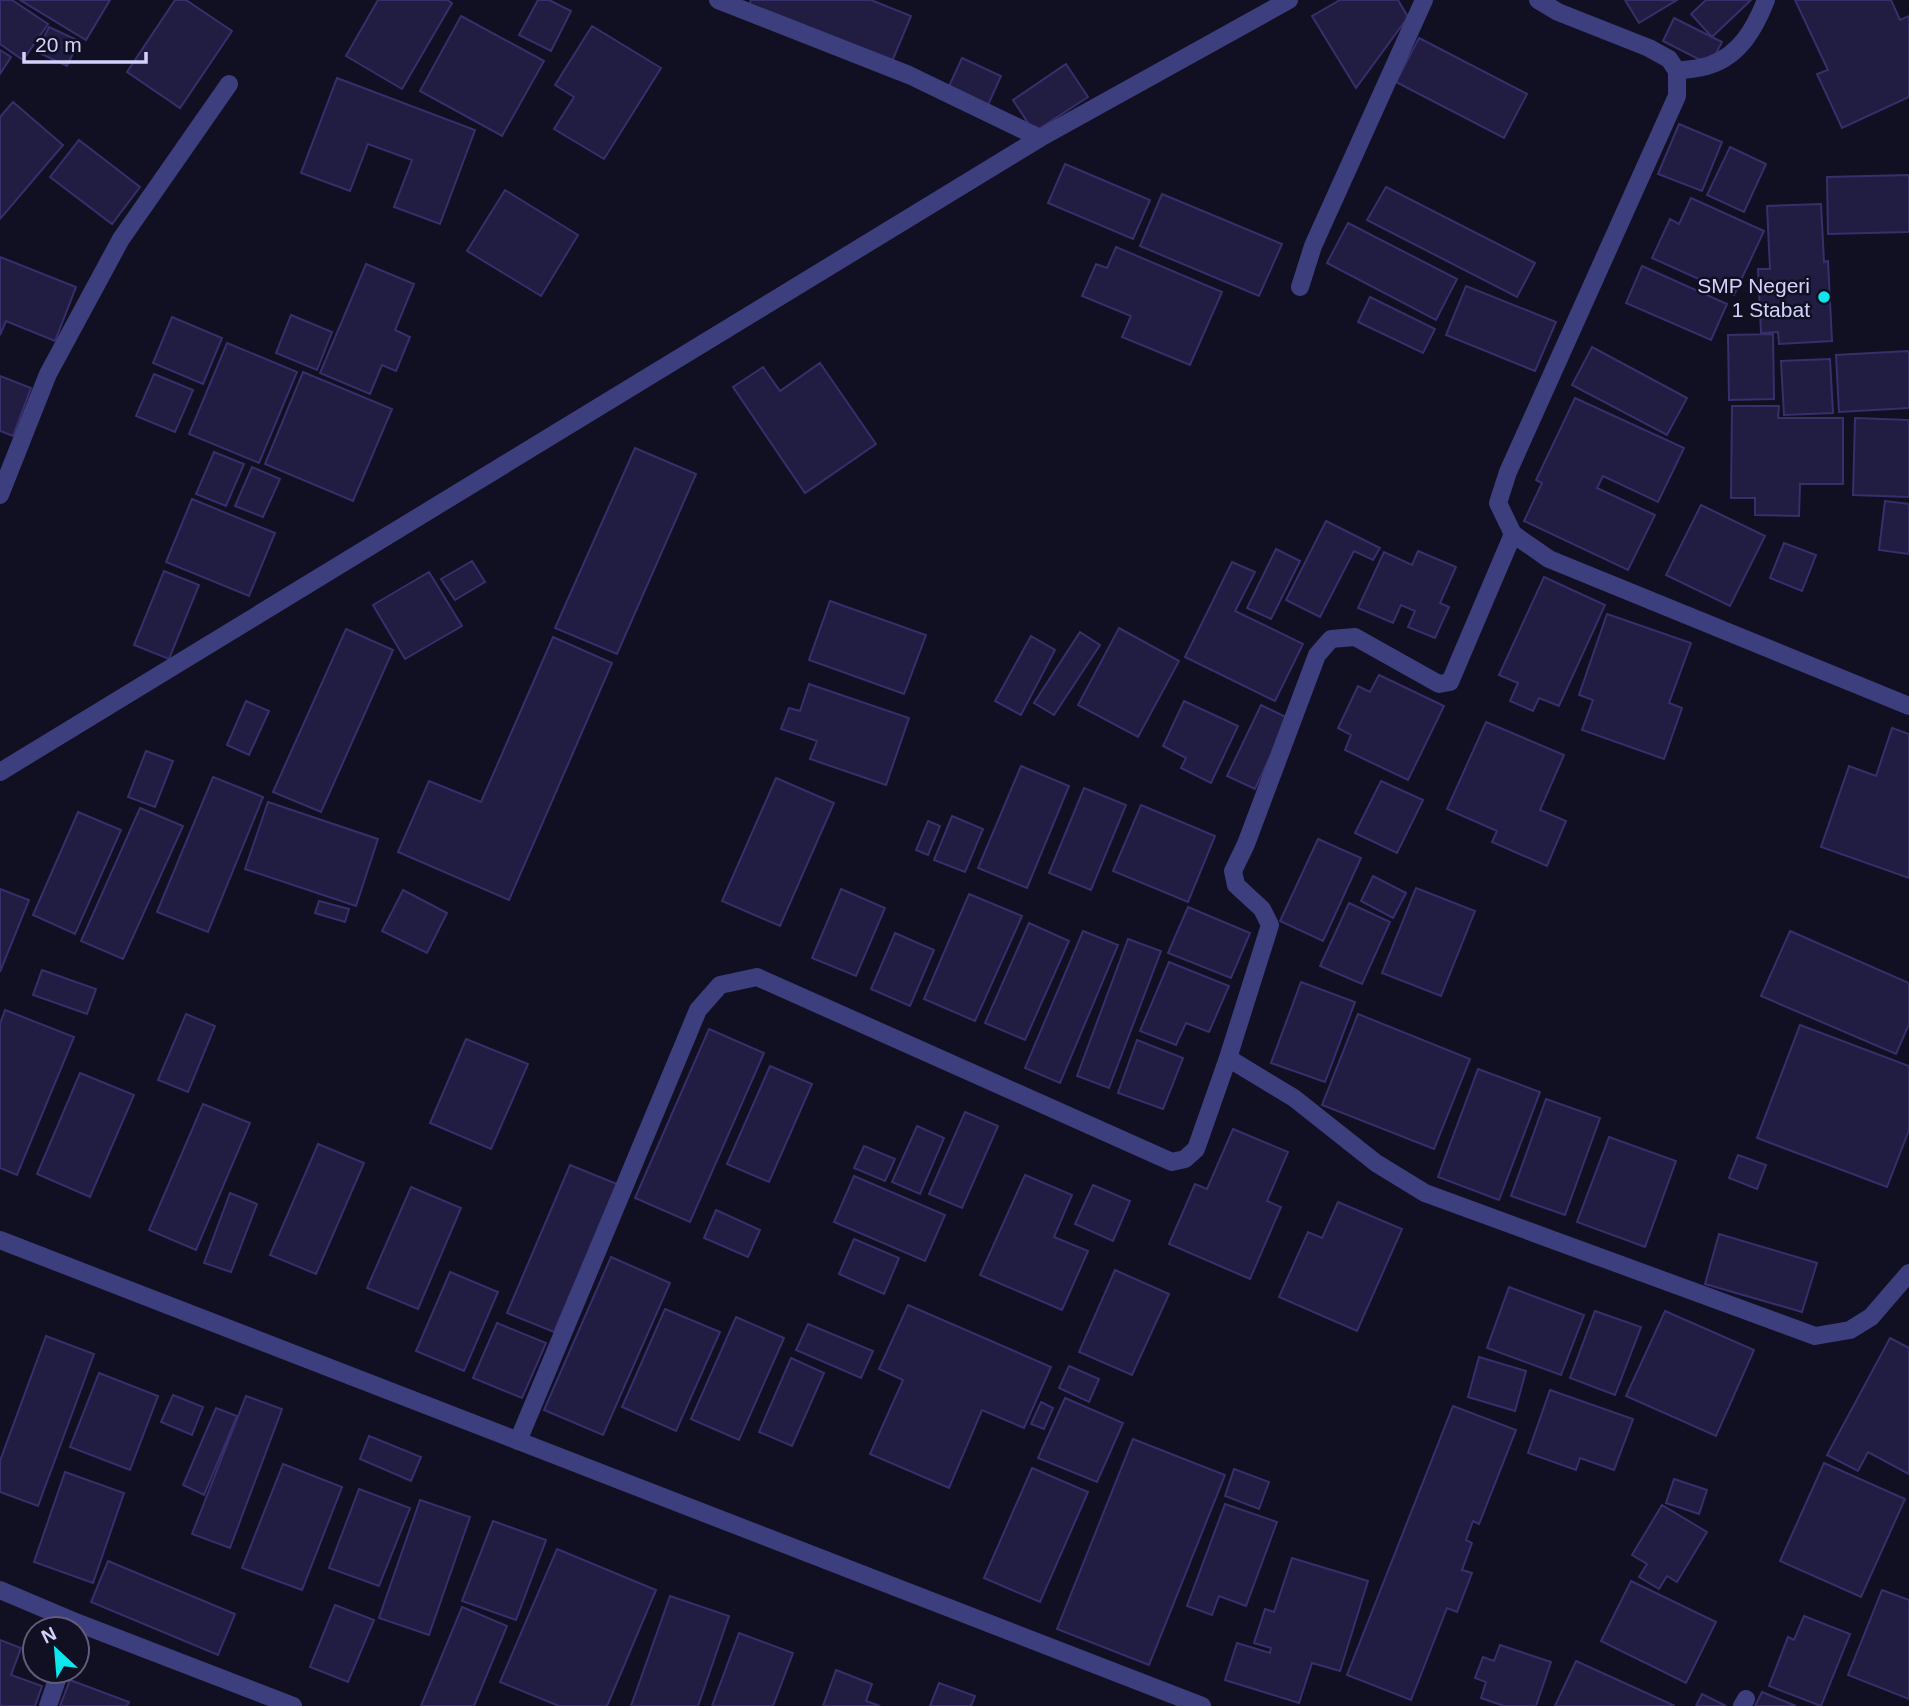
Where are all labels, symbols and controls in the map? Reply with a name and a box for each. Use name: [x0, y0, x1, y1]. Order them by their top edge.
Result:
scale bar: [24, 21, 147, 65]
text: 20 m: [35, 33, 82, 56]
place label: SMP Negeri 1 Stabat: [1697, 274, 1810, 321]
marker: SMP Negeri 1 Stabat: [1816, 289, 1832, 305]
north arrow: [21, 1615, 91, 1685]
text: N: [38, 1623, 60, 1648]

